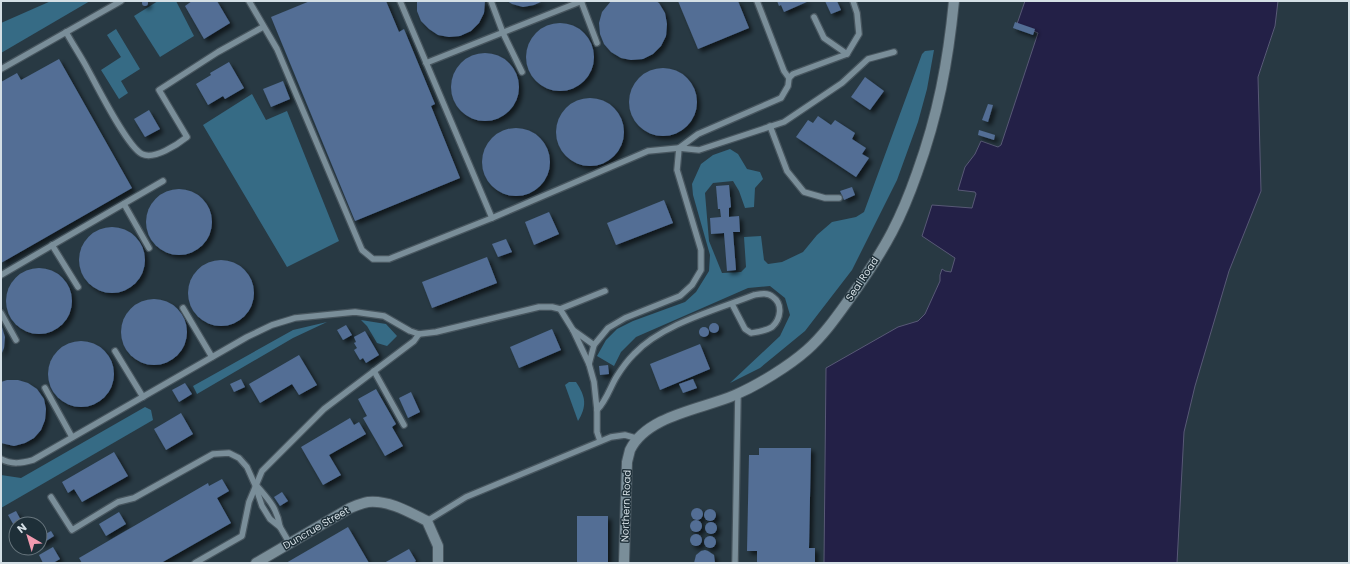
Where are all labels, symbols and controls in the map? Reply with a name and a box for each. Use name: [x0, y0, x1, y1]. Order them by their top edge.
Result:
street label: Seal Road: [842, 254, 882, 304]
street label: Northern Road: [617, 470, 635, 542]
street label: Duncrue Street: [280, 503, 352, 553]
north arrow: [8, 516, 48, 556]
text: N: [14, 519, 30, 537]

